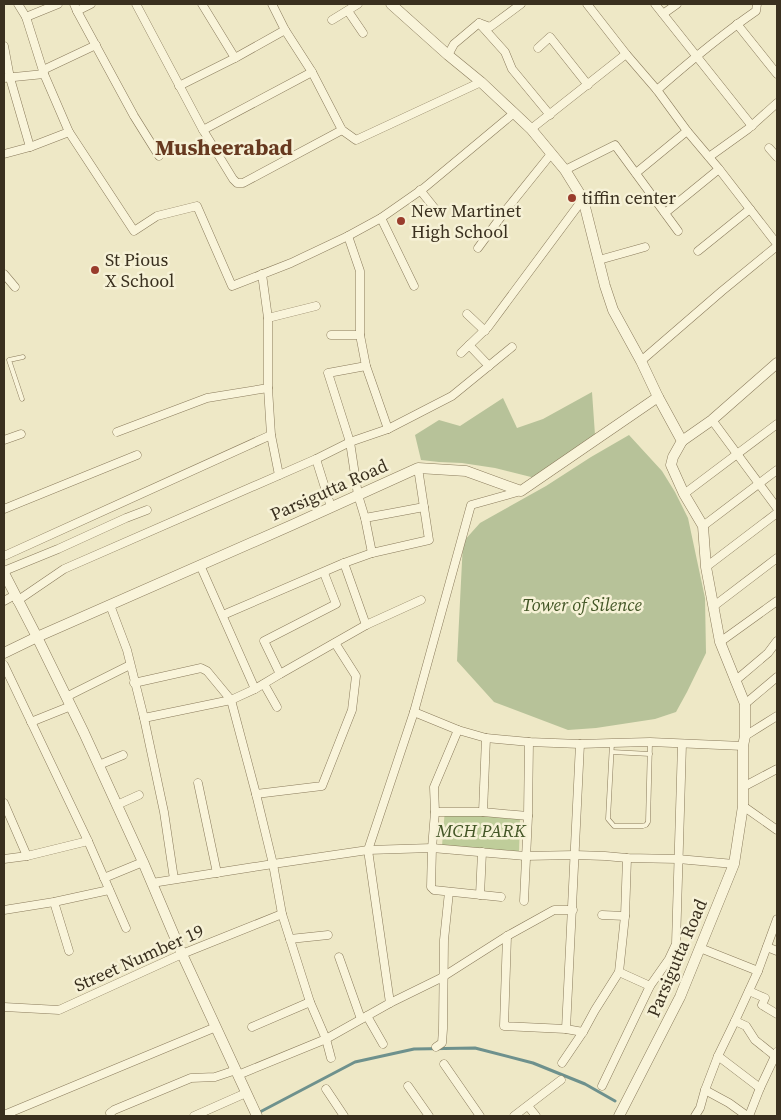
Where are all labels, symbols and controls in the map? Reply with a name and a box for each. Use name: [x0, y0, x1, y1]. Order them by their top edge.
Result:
district label: Musheerabad: [155, 132, 293, 162]
place label: tiffin center: [582, 185, 677, 210]
marker: tiffin center: [566, 192, 578, 204]
place label: New Martinet High School: [411, 198, 521, 244]
marker: New Martinet High School: [395, 215, 407, 227]
place label: St Pious X School: [105, 247, 174, 293]
marker: St Pious X School: [89, 264, 101, 276]
street label: Parsigutta Road: [266, 452, 391, 527]
park label: Tower of Silence: [522, 592, 642, 617]
park label: MCH PARK: [435, 818, 527, 843]
street label: Parsigutta Road: [640, 895, 713, 1021]
street label: Street Number 19: [70, 918, 208, 997]

